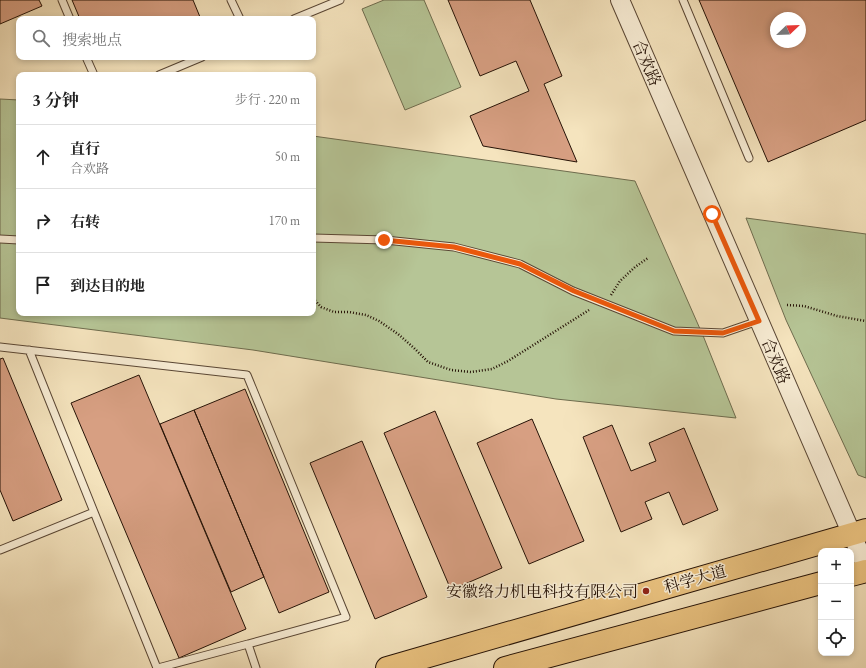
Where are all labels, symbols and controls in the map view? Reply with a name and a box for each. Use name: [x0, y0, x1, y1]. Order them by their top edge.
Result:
north arrow: [770, 12, 806, 48]
search box: [16, 16, 316, 60]
icon: search: [30, 27, 52, 49]
text: 搜索地点: [62, 30, 122, 49]
street label: 合欢路: [628, 37, 666, 89]
text: 3 分钟: [32, 89, 79, 111]
text: 步行 · 220 m: [235, 91, 300, 108]
text: 直行: [70, 139, 100, 158]
icon: ahead: [32, 146, 54, 168]
text: 50 m: [275, 148, 300, 165]
text: 合欢路: [70, 160, 109, 177]
route start: [703, 205, 721, 223]
icon: right: [32, 210, 54, 232]
text: 右转: [70, 212, 100, 231]
text: 170 m: [269, 212, 300, 229]
route end: [375, 231, 393, 249]
icon: arrive: [32, 274, 54, 296]
text: 到达目的地: [70, 276, 145, 295]
street label: 合欢路: [757, 335, 795, 387]
map controls: [818, 548, 854, 656]
button: +: [818, 548, 854, 584]
street label: 科学大道: [661, 560, 729, 598]
place label: 安徽络力机电科技有限公司: [446, 581, 638, 602]
button: −: [818, 584, 854, 620]
marker: 安徽络力机电科技有限公司: [641, 586, 651, 596]
button: locate: [818, 620, 854, 656]

